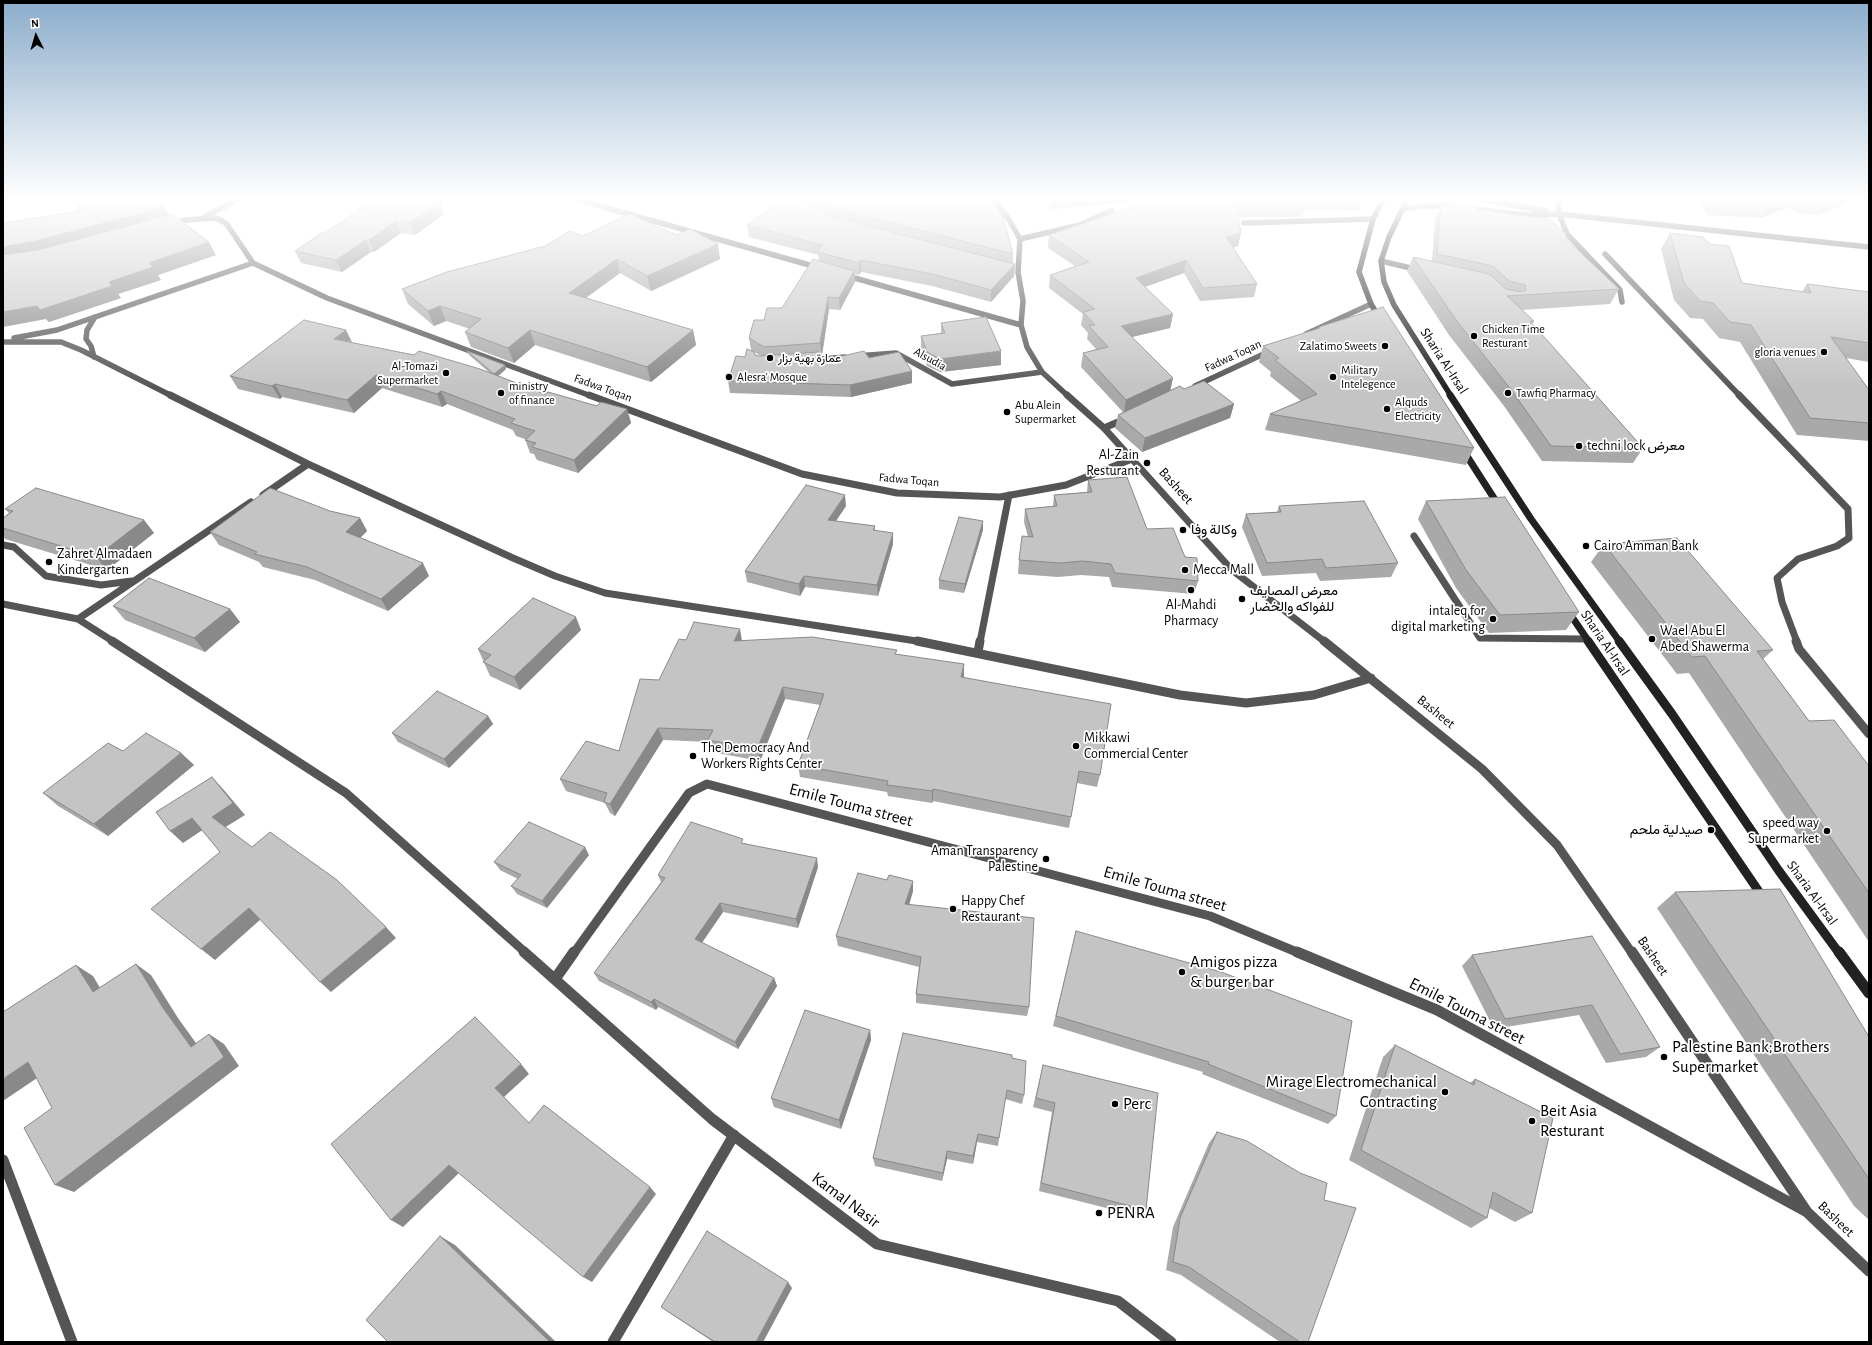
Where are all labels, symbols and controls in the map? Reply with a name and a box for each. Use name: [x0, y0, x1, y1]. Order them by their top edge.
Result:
north arrow: [16, 16, 56, 56]
text: N: [31, 18, 39, 29]
place label: Chicken Time Resturant: [1482, 322, 1545, 350]
street label: Sharia Al-Irsal: [1416, 325, 1472, 397]
marker: Chicken Time Resturant: [1469, 331, 1479, 341]
street label: Fadwa Toqan: [1202, 337, 1264, 375]
place label: Zalatimo Sweets: [1300, 339, 1377, 353]
marker: Zalatimo Sweets: [1380, 341, 1390, 351]
street label: Alsudia: [911, 344, 949, 374]
place label: gloria venues: [1754, 345, 1816, 359]
marker: gloria venues: [1819, 347, 1829, 357]
place label: عمارة بهية بزار: [778, 351, 841, 365]
marker: عمارة بهية بزار: [765, 353, 775, 363]
place label: Al-Tomazi Supermarket: [377, 359, 438, 387]
place label: Military Intelegence: [1341, 363, 1396, 391]
marker: Al-Tomazi Supermarket: [441, 368, 451, 378]
place label: Alesra' Mosque: [737, 370, 807, 384]
street label: Fadwa Toqan: [572, 371, 634, 405]
marker: Alesra' Mosque: [724, 372, 734, 382]
marker: Military Intelegence: [1328, 372, 1338, 382]
place label: ministry of finance: [509, 379, 555, 407]
place label: Tawfiq Pharmacy: [1516, 386, 1596, 400]
marker: ministry of finance: [496, 388, 506, 398]
marker: Tawfiq Pharmacy: [1503, 388, 1513, 398]
place label: Alquds Electricity: [1395, 395, 1441, 423]
place label: Abu Alein Supermarket: [1015, 398, 1076, 426]
marker: Alquds Electricity: [1382, 404, 1392, 414]
marker: Abu Alein Supermarket: [1002, 407, 1012, 417]
place label: techni lock معرض: [1587, 438, 1685, 454]
marker: techni lock معرض: [1574, 441, 1584, 451]
place label: Al-Zain Resturant: [1086, 447, 1139, 480]
marker: Al-Zain Resturant: [1142, 458, 1152, 468]
street label: Basheet: [1155, 464, 1197, 508]
street label: Fadwa Toqan: [878, 470, 940, 490]
place label: وكالة وفا: [1191, 522, 1237, 538]
marker: وكالة وفا: [1178, 525, 1188, 535]
place label: Cairo Amman Bank: [1594, 538, 1698, 554]
marker: Cairo Amman Bank: [1581, 541, 1591, 551]
place label: Zahret Almadaen Kindergarten: [57, 546, 152, 578]
marker: Zahret Almadaen Kindergarten: [44, 557, 54, 567]
place label: Mecca Mall: [1193, 562, 1254, 578]
marker: Mecca Mall: [1180, 565, 1190, 575]
place label: معرض المصايف للفواكه والخضار: [1250, 583, 1338, 616]
marker: Al-Mahdi Pharmacy: [1186, 585, 1196, 595]
marker: معرض المصايف للفواكه والخضار: [1237, 594, 1247, 604]
place label: Al-Mahdi Pharmacy: [1164, 597, 1218, 630]
place label: intaleq for digital marketing: [1391, 603, 1485, 636]
street label: Sharia Al-Irsal: [1577, 607, 1633, 679]
marker: intaleq for digital marketing: [1488, 614, 1498, 624]
place label: Wael Abu El Abed Shawerma: [1660, 623, 1749, 656]
marker: Wael Abu El Abed Shawerma: [1647, 634, 1657, 644]
street label: Basheet: [1414, 692, 1458, 732]
place label: Mikkawi Commercial Center: [1084, 730, 1188, 762]
place label: The Democracy And Workers Rights Center: [701, 740, 822, 772]
marker: Mikkawi Commercial Center: [1071, 741, 1081, 751]
marker: The Democracy And Workers Rights Center: [688, 751, 698, 761]
street label: Emile Touma street: [787, 779, 915, 831]
place label: speed way Supermarket: [1748, 815, 1819, 848]
place label: صيدلية ملحم: [1630, 822, 1703, 838]
marker: صيدلية ملحم: [1706, 825, 1716, 835]
marker: speed way Supermarket: [1822, 826, 1832, 836]
place label: Aman Transparency Palestine: [931, 843, 1038, 876]
marker: Aman Transparency Palestine: [1041, 854, 1051, 864]
street label: Sharia Al-Irsal: [1783, 858, 1841, 928]
street label: Emile Touma street: [1101, 862, 1229, 916]
place label: Happy Chef Restaurant: [961, 893, 1024, 926]
marker: Happy Chef Restaurant: [948, 904, 958, 914]
street label: Basheet: [1634, 933, 1672, 979]
place label: Amigos pizza & burger bar: [1190, 952, 1278, 992]
marker: Amigos pizza & burger bar: [1177, 967, 1187, 977]
street label: Emile Touma street: [1406, 973, 1528, 1049]
place label: Palestine Bank;Brothers Supermarket: [1672, 1037, 1829, 1077]
marker: Palestine Bank;Brothers Supermarket: [1659, 1052, 1669, 1062]
place label: Mirage Electromechanical Contracting: [1266, 1072, 1437, 1112]
marker: Mirage Electromechanical Contracting: [1440, 1087, 1450, 1097]
place label: Perc: [1123, 1094, 1151, 1114]
marker: Perc: [1110, 1099, 1120, 1109]
place label: Beit Asia Resturant: [1540, 1101, 1604, 1141]
marker: Beit Asia Resturant: [1527, 1116, 1537, 1126]
street label: Kamal Nasir: [808, 1168, 884, 1232]
street label: Basheet: [1814, 1198, 1858, 1240]
place label: PENRA: [1107, 1203, 1155, 1223]
marker: PENRA: [1094, 1208, 1104, 1218]

